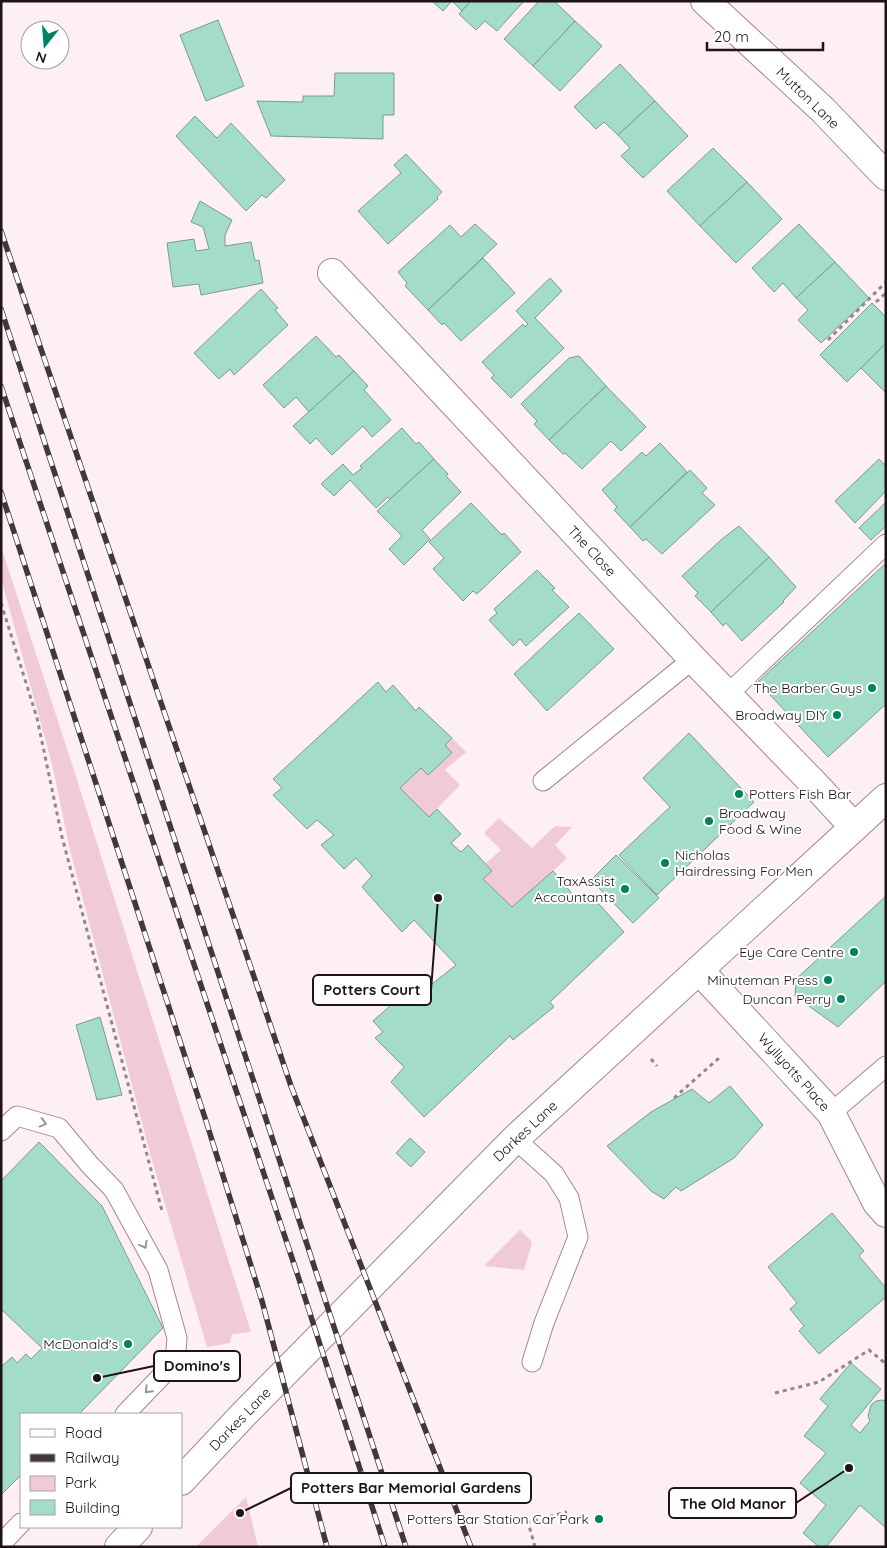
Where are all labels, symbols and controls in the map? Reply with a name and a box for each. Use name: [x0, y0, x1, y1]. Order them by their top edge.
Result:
north arrow: [20, 20, 70, 70]
scale bar: [707, 20, 823, 52]
text: 20 m: [714, 27, 749, 46]
text: N: [34, 47, 49, 68]
street label: Mutton Lane: [773, 63, 844, 133]
street label: The Close: [564, 522, 620, 580]
place label: The Barber Guys: [753, 679, 862, 697]
marker: The Barber Guys: [866, 682, 878, 694]
place label: Broadway DIY: [735, 706, 827, 724]
marker: Broadway DIY: [831, 709, 843, 721]
place label: Potters Fish Bar: [749, 785, 852, 803]
marker: Potters Fish Bar: [733, 788, 745, 800]
place label: Broadway Food & Wine: [719, 804, 802, 838]
marker: Broadway Food & Wine: [703, 815, 715, 827]
place label: Nicholas Hairdressing For Men: [675, 846, 813, 880]
marker: Nicholas Hairdressing For Men: [659, 857, 671, 869]
place label: TaxAssist Accountants: [534, 872, 615, 906]
marker: TaxAssist Accountants: [619, 883, 631, 895]
place label: Eye Care Centre: [739, 943, 844, 961]
marker: Eye Care Centre: [848, 946, 860, 958]
place label: Minuteman Press: [707, 971, 818, 989]
marker: Minuteman Press: [822, 974, 834, 986]
callout: Potters Court: [313, 975, 431, 1005]
text: Potters Court: [323, 980, 421, 999]
place label: Duncan Perry: [742, 990, 831, 1008]
marker: Duncan Perry: [835, 993, 847, 1005]
street label: Wyllyotts Place: [754, 1029, 834, 1115]
street label: Darkes Lane: [489, 1097, 561, 1165]
one-way arrow: [38, 1117, 47, 1128]
one-way arrow: [138, 1239, 148, 1248]
place label: McDonald's: [43, 1335, 118, 1353]
marker: McDonald's: [122, 1338, 134, 1350]
callout: Domino's: [154, 1351, 240, 1381]
text: Domino's: [164, 1356, 230, 1375]
street label: Darkes Lane: [205, 1383, 275, 1455]
one-way arrow: [145, 1384, 154, 1393]
legend: [20, 1413, 182, 1528]
text: Road: [65, 1423, 102, 1442]
text: Railway: [65, 1448, 120, 1467]
text: Park: [65, 1473, 97, 1492]
callout: Potters Bar Memorial Gardens: [291, 1473, 531, 1503]
text: Potters Bar Memorial Gardens: [301, 1478, 521, 1497]
callout: The Old Manor: [669, 1488, 796, 1518]
text: The Old Manor: [680, 1494, 787, 1513]
text: Building: [65, 1498, 120, 1517]
place label: Potters Bar Station Car Park: [407, 1510, 589, 1528]
marker: Potters Bar Station Car Park: [593, 1513, 605, 1525]

